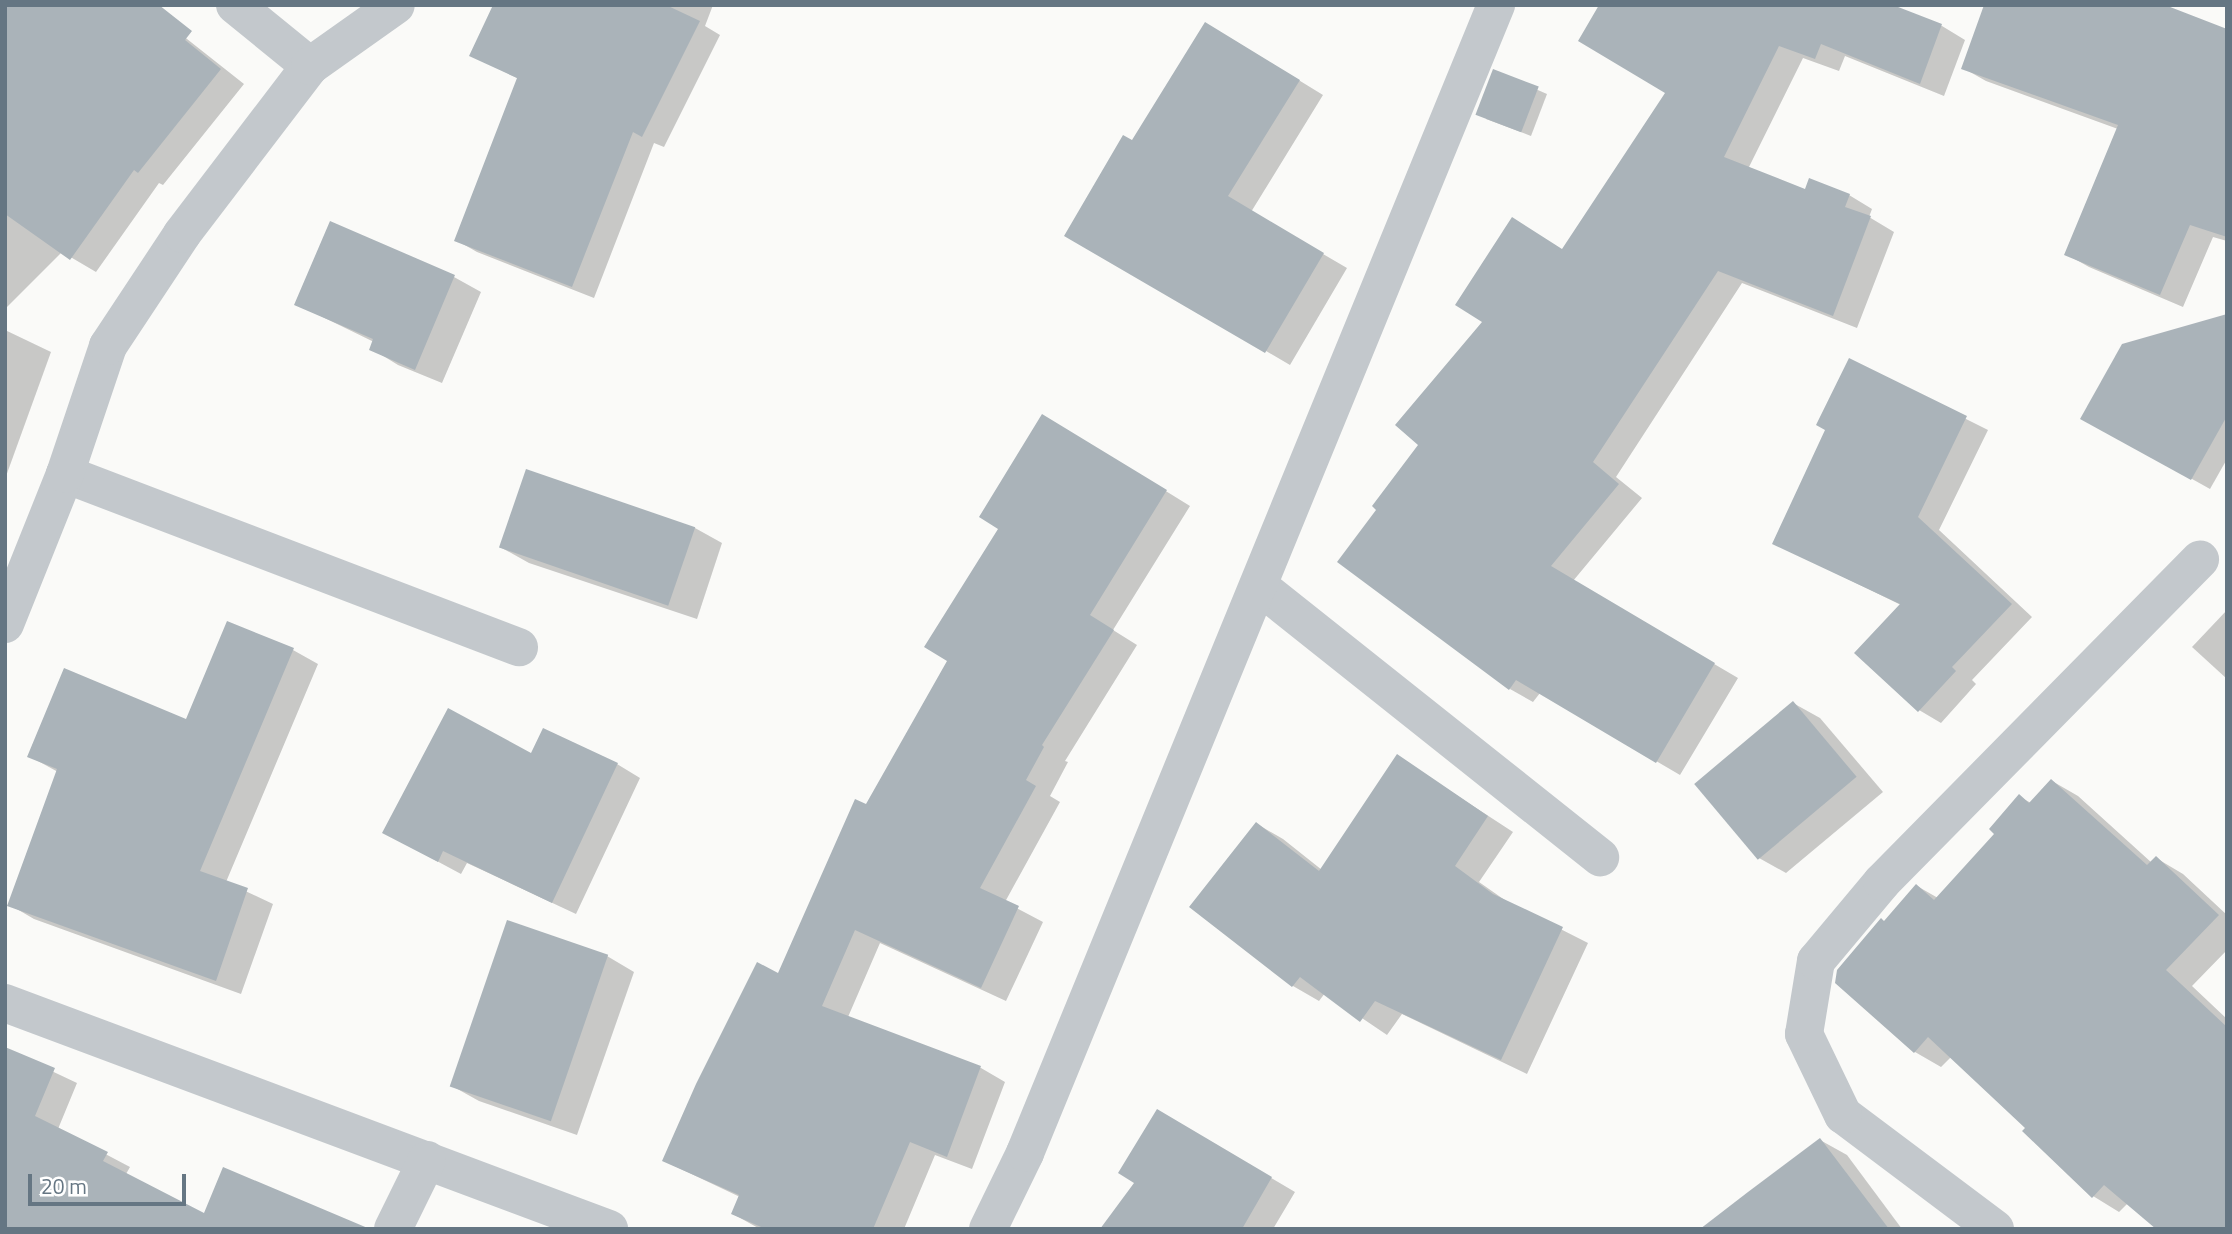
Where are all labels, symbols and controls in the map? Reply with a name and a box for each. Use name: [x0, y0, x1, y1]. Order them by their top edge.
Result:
scale bar: [32, 1160, 189, 1204]
text: 20 m: [41, 1170, 87, 1202]

